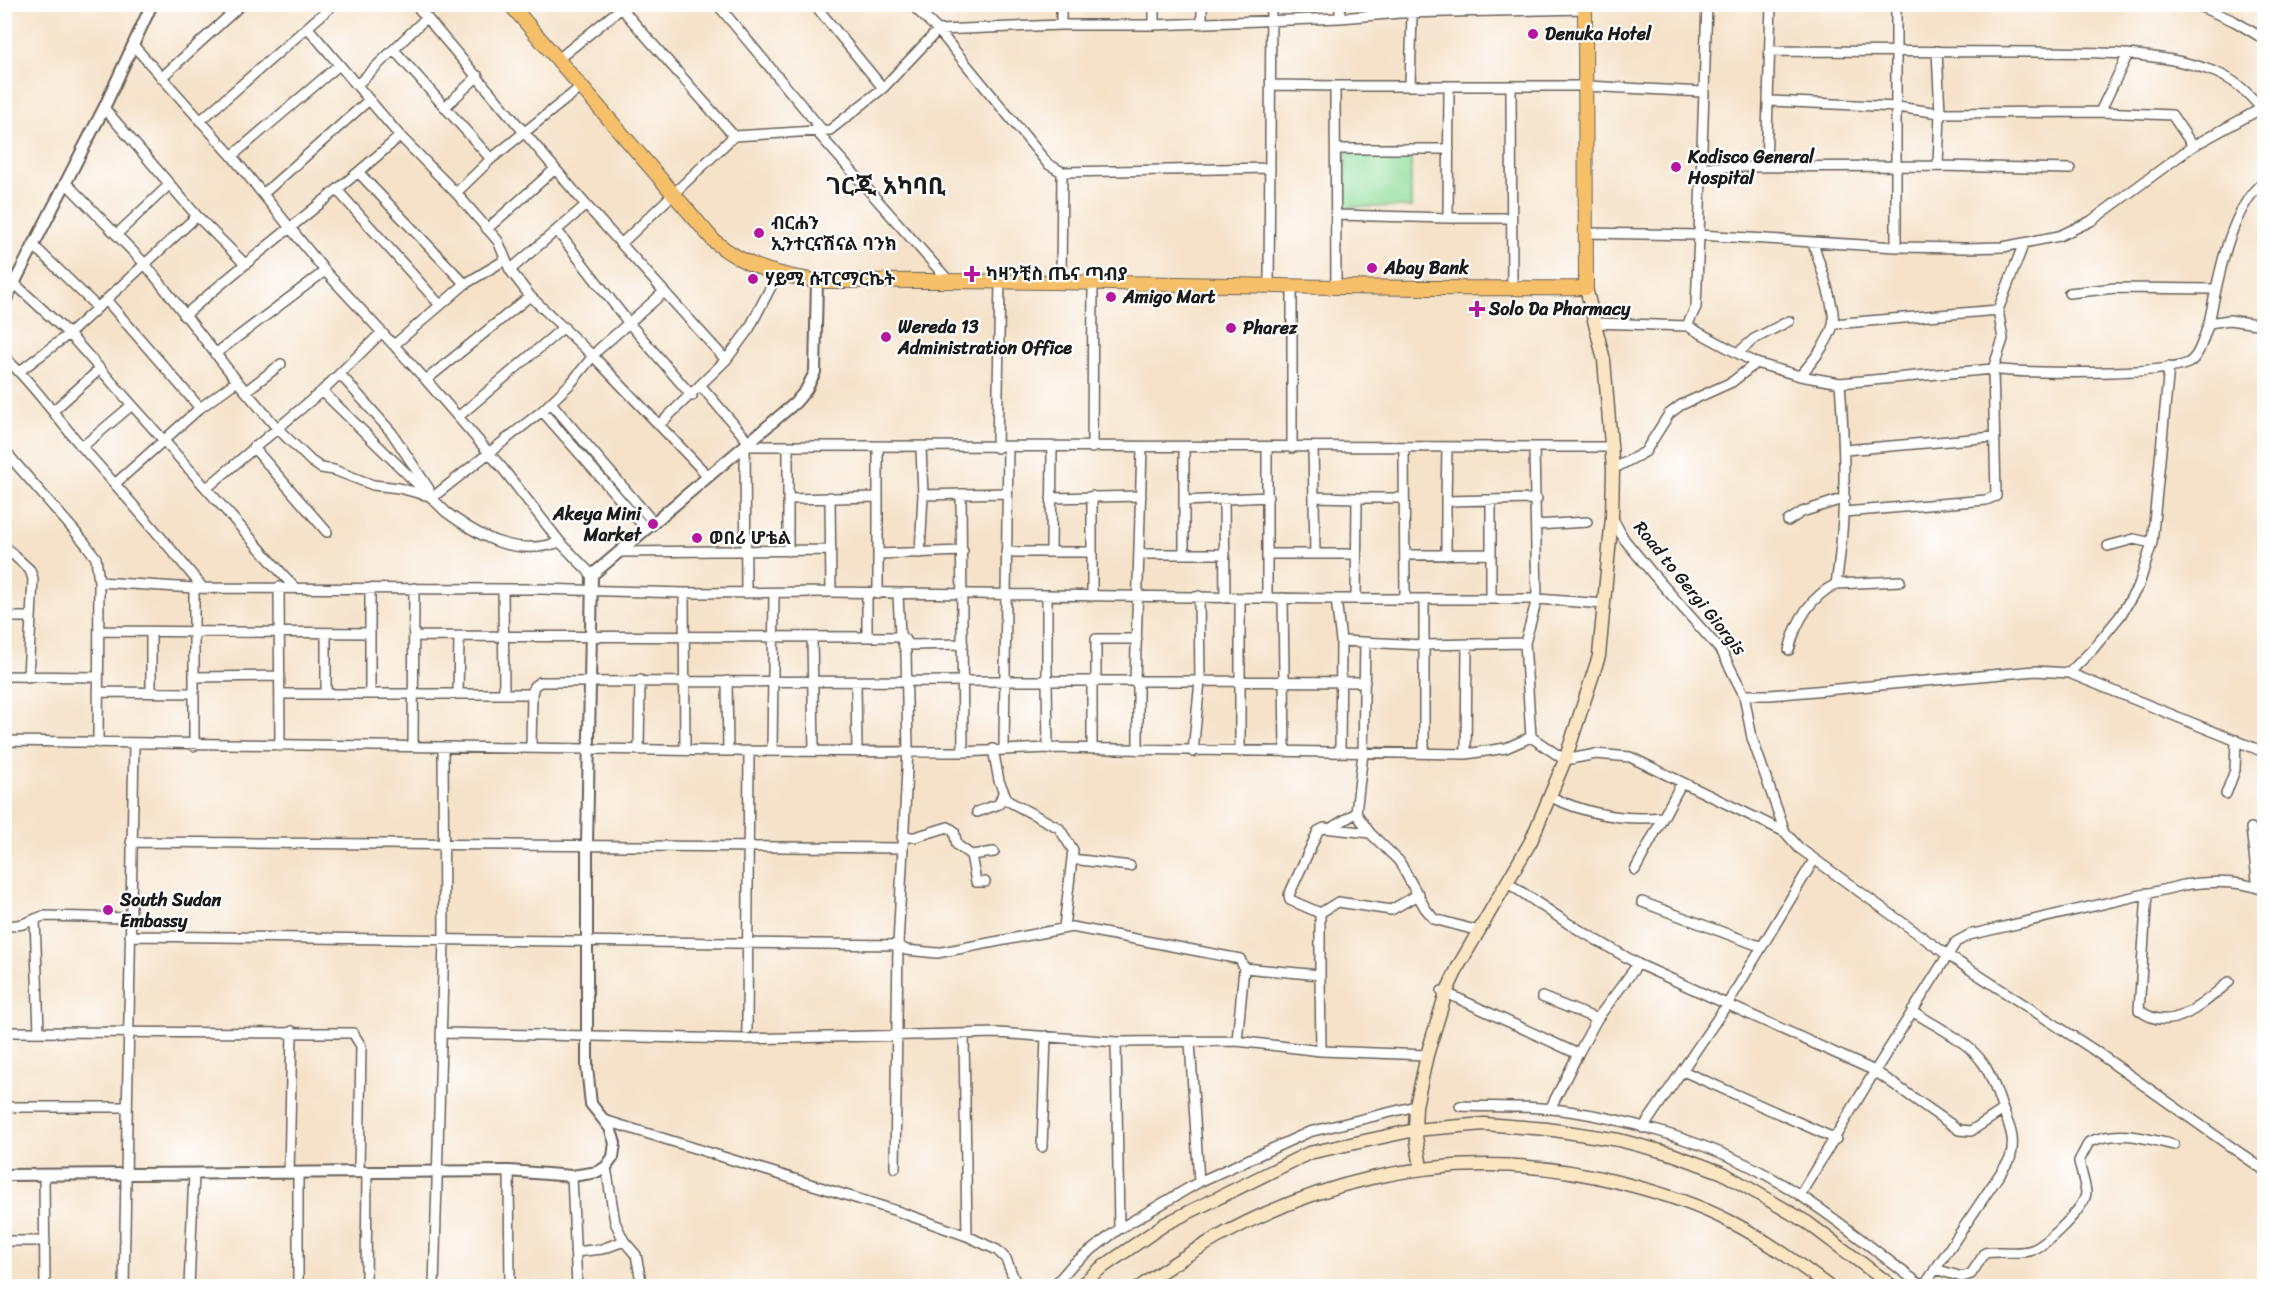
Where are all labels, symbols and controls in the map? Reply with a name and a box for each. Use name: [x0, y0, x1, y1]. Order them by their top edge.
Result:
place label: Denuka Hotel: [1545, 18, 1652, 50]
marker: Denuka Hotel: [1526, 27, 1540, 41]
place label: Kadisco General Hospital: [1687, 141, 1815, 194]
marker: Kadisco General Hospital: [1669, 160, 1683, 174]
district label: ገርጂ አካባቢ: [826, 165, 946, 207]
place label: ብርሐን ኢንተርናሽናል ባንክ: [771, 207, 897, 260]
marker: ብርሐን ኢንተርናሽናል ባንክ: [752, 226, 766, 240]
place label: Abay Bank: [1383, 252, 1469, 284]
place label: ካዛንቺስ ጤና ጣብያ: [986, 258, 1128, 290]
marker: Abay Bank: [1365, 261, 1379, 275]
place label: ሃይሚ ሱፐርማርኬት: [765, 263, 895, 295]
marker: ካዛንቺስ ጤና ጣብያ: [963, 265, 981, 283]
marker: ሃይሚ ሱፐርማርኬት: [746, 272, 760, 286]
place label: Amigo Mart: [1122, 281, 1216, 313]
marker: Amigo Mart: [1104, 290, 1118, 304]
place label: Solo Da Pharmacy: [1488, 293, 1631, 325]
marker: Solo Da Pharmacy: [1470, 302, 1484, 316]
place label: Wereda 13 Administration Office: [897, 311, 1072, 364]
place label: Pharez: [1243, 312, 1298, 344]
marker: Pharez: [1224, 321, 1238, 335]
marker: Wereda 13 Administration Office: [879, 330, 893, 344]
place label: Akeya Mini Market: [552, 498, 643, 551]
street label: Road to Gergi Giorgis: [1625, 513, 1755, 663]
marker: Akeya Mini Market: [646, 517, 660, 531]
place label: ወበሪ ሆቴል: [709, 522, 791, 554]
marker: ወበሪ ሆቴል: [690, 531, 704, 545]
place label: South Sudan Embassy: [119, 884, 222, 937]
marker: South Sudan Embassy: [101, 903, 115, 917]

